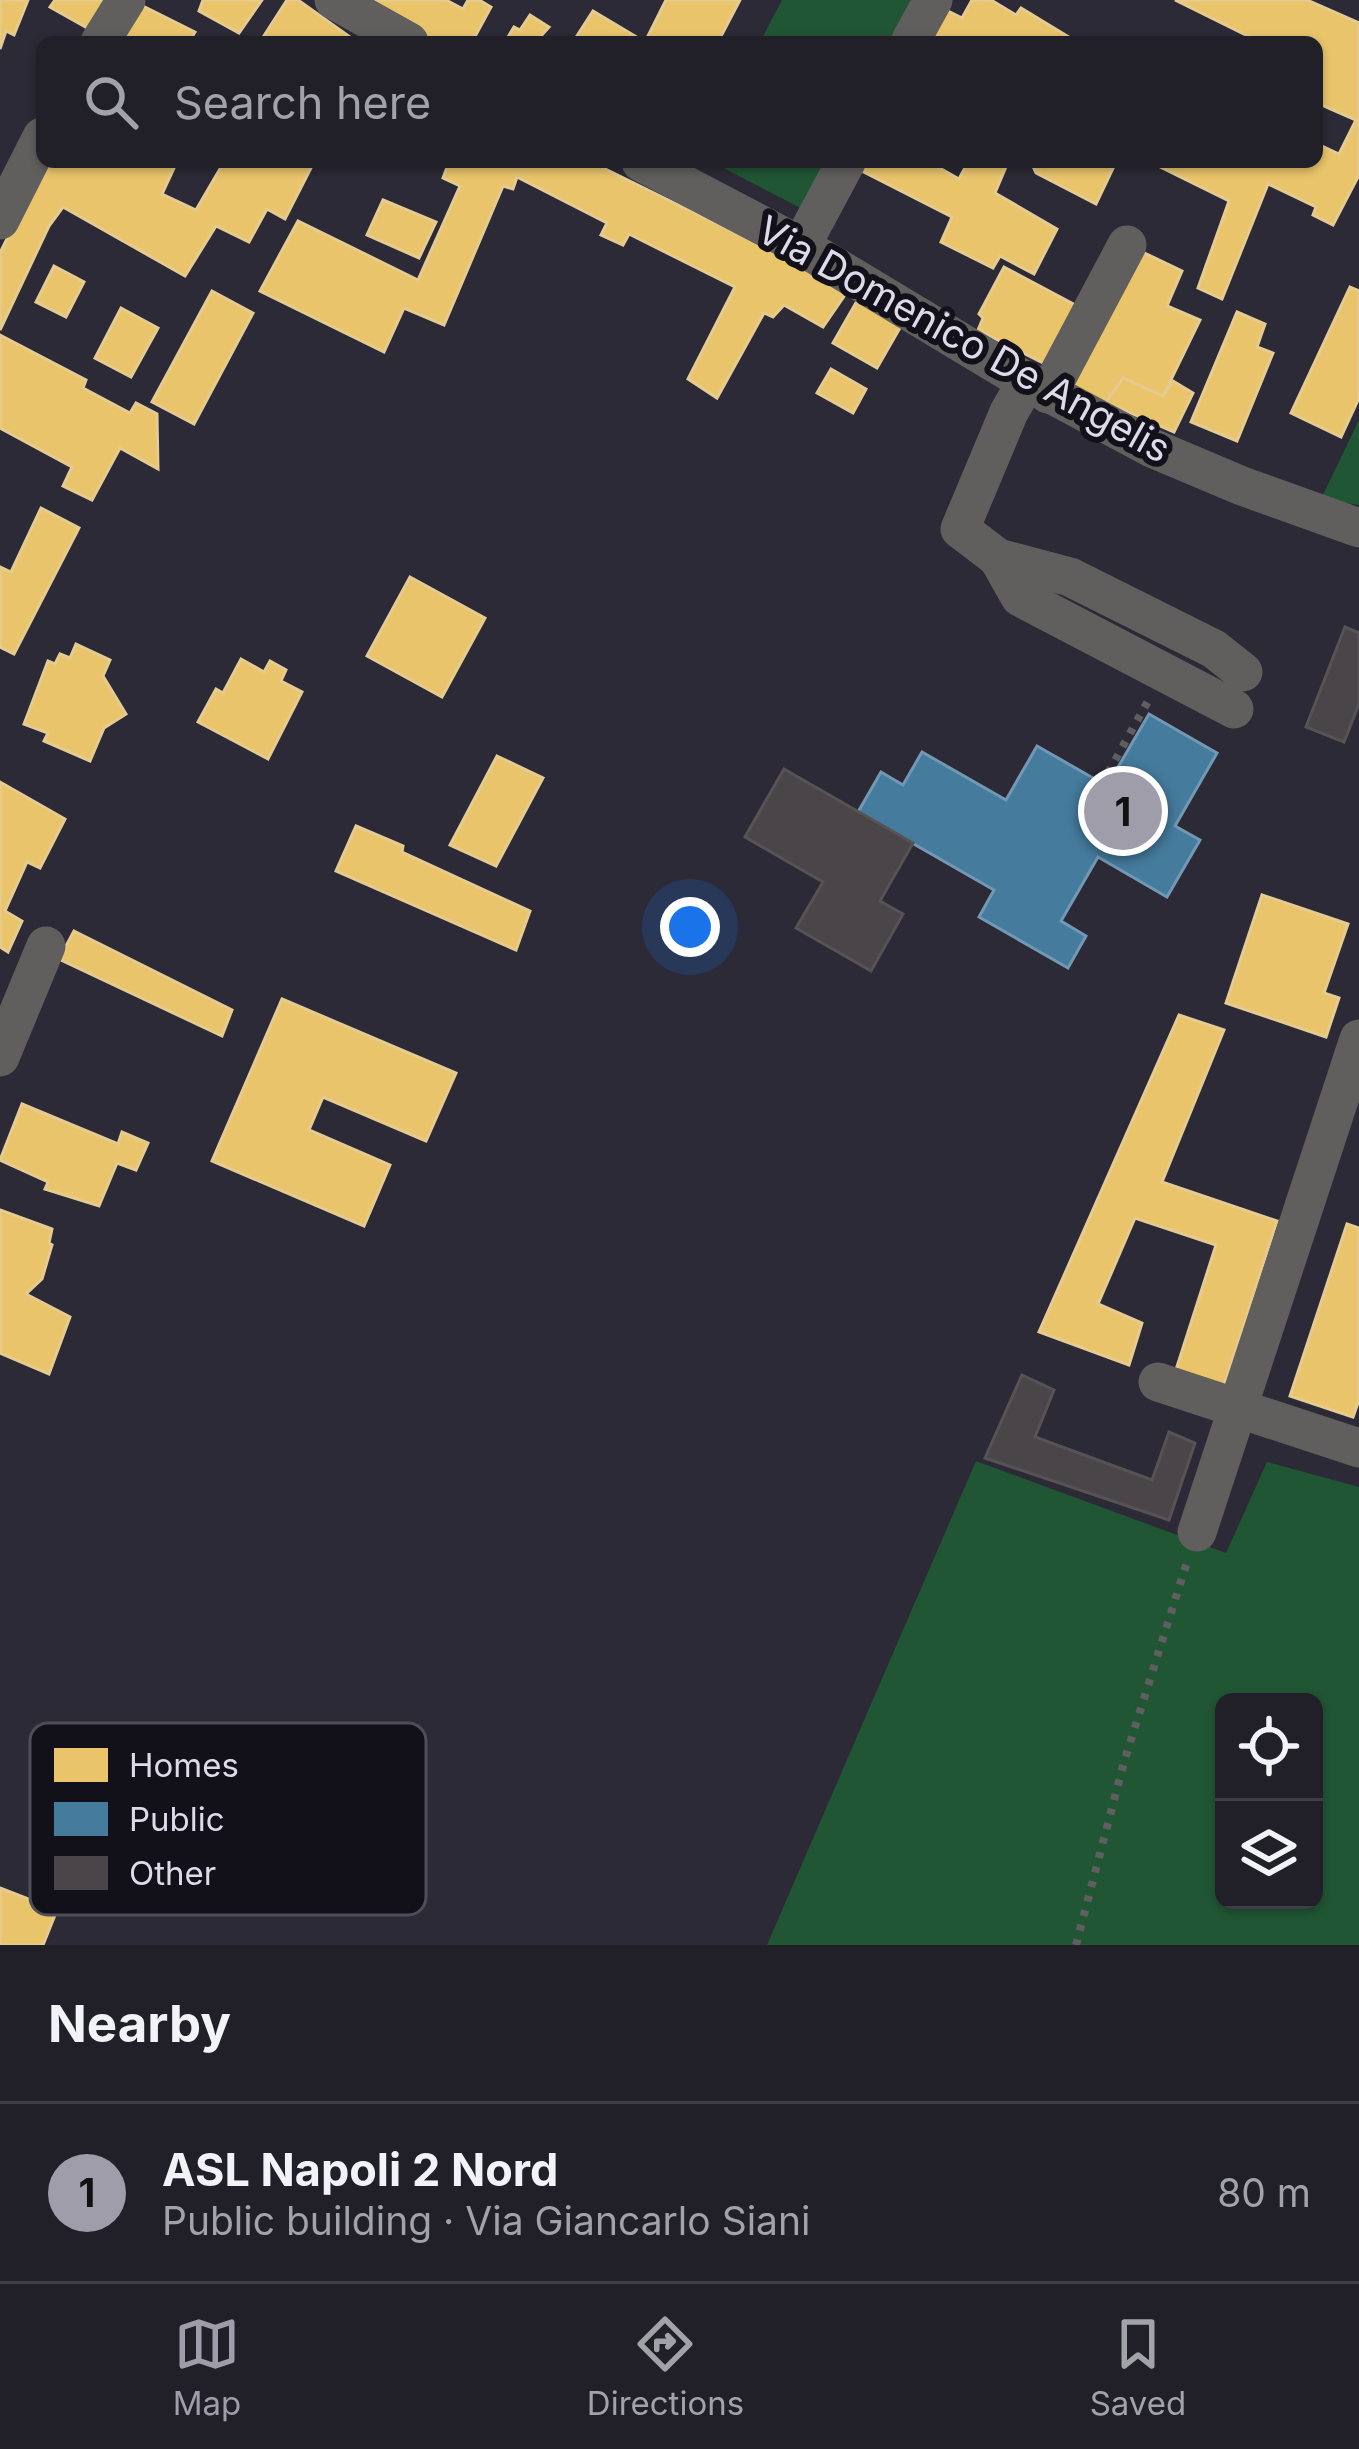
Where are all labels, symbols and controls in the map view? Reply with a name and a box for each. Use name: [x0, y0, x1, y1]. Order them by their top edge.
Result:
search box: [36, 36, 1323, 168]
icon: search: [78, 69, 144, 135]
text: Search here: [174, 75, 431, 130]
street label: Via Domenico De Angelis: [750, 205, 1179, 472]
pin: 1: [1084, 766, 1162, 856]
your location: [660, 897, 720, 957]
map controls: [1215, 1693, 1323, 1909]
button: locate: [1215, 1693, 1323, 1801]
legend: [30, 1723, 426, 1915]
text: Homes: [129, 1745, 239, 1785]
text: Public: [129, 1799, 225, 1839]
button: layers: [1215, 1801, 1323, 1909]
text: Other: [129, 1853, 216, 1893]
text: Nearby: [48, 1993, 231, 2054]
text: ASL Napoli 2 Nord: [162, 2142, 558, 2197]
text: 1: [79, 2169, 95, 2216]
text: 80 m: [1217, 2169, 1311, 2216]
text: Public building · Via Giancarlo Siani: [162, 2197, 811, 2244]
tab: Map: [173, 2311, 241, 2423]
tab: Directions: [587, 2311, 744, 2423]
tab: Saved: [1090, 2311, 1186, 2423]

